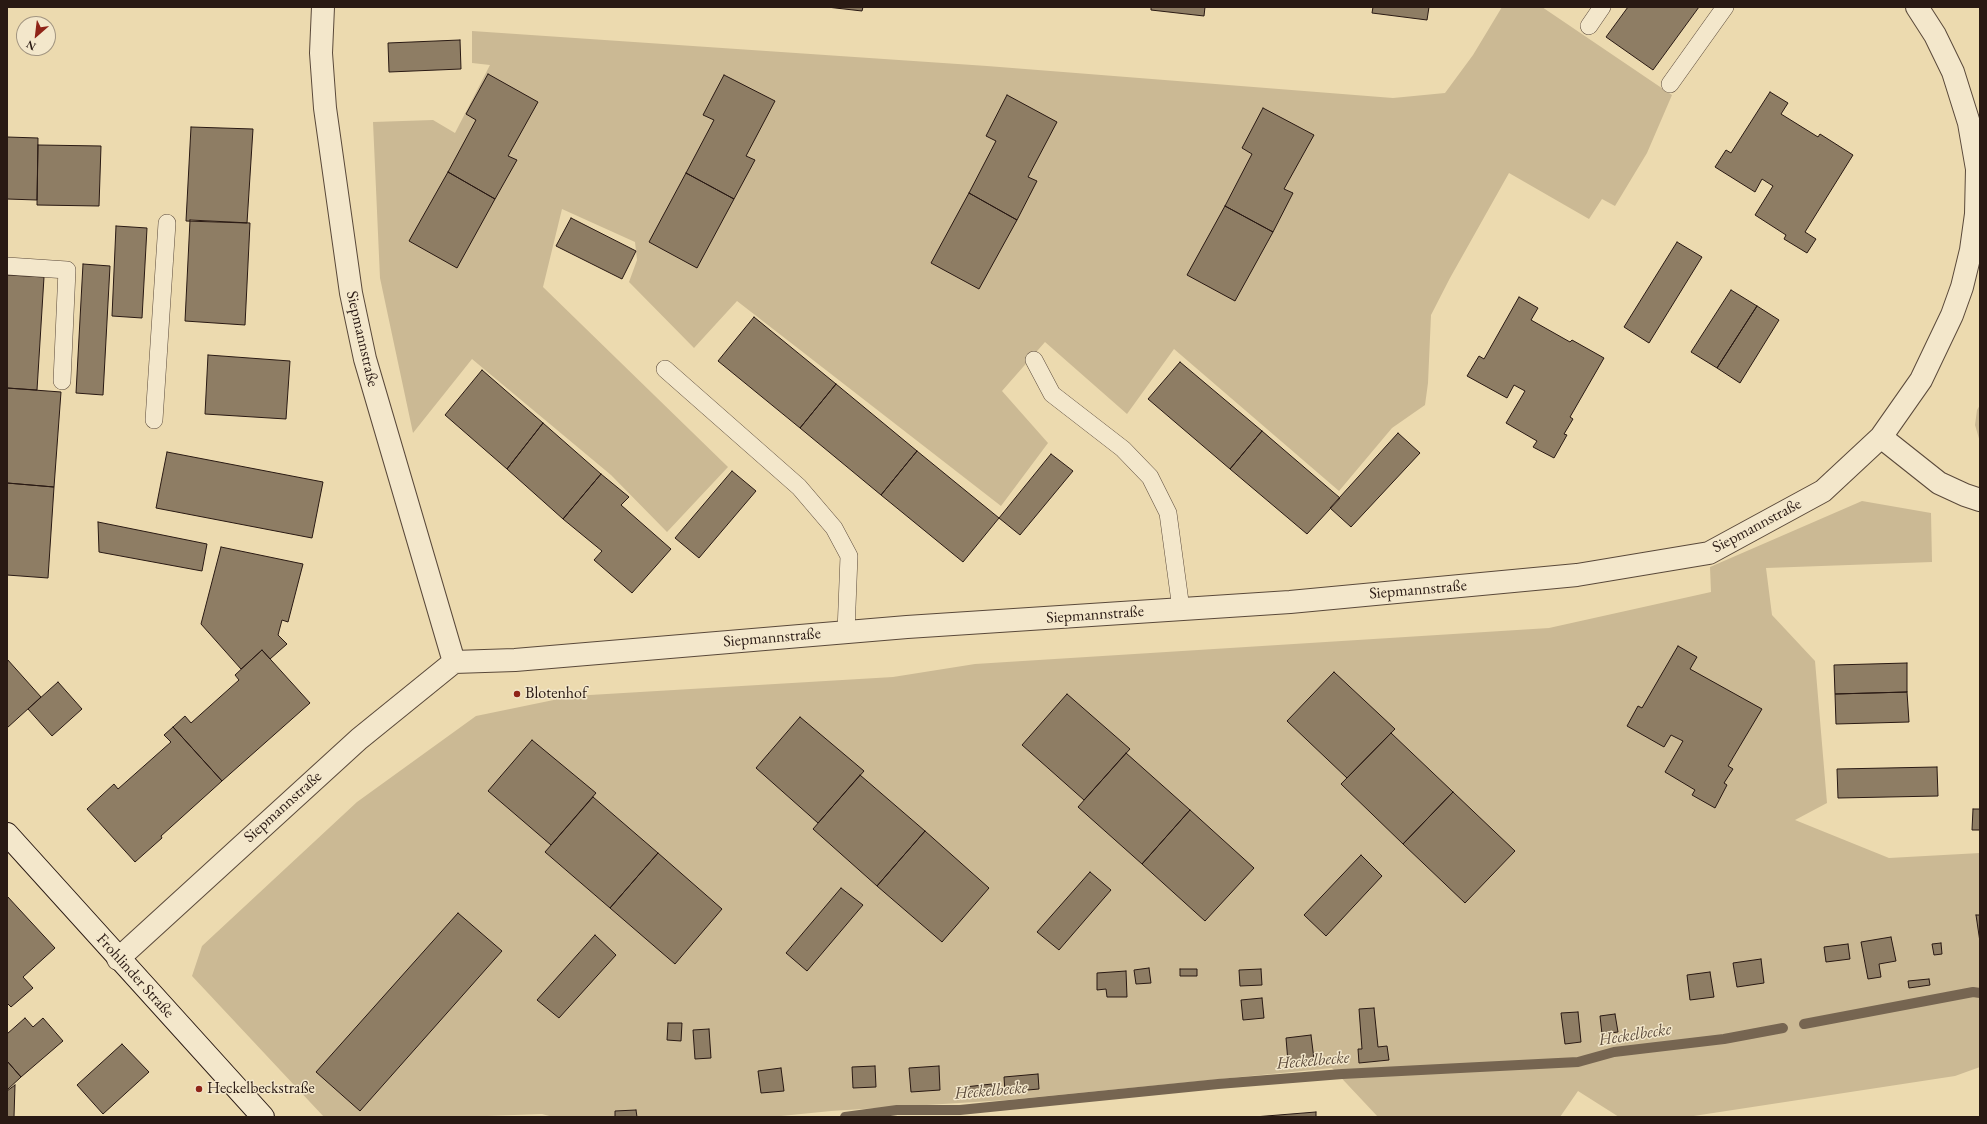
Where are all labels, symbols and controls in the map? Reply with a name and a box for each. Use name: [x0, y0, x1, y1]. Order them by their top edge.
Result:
north arrow: [16, 16, 56, 56]
text: N: [24, 37, 38, 54]
street label: Siepmannstraße: [342, 289, 382, 389]
street label: Siepmannstraße: [1709, 495, 1805, 557]
street label: Siepmannstraße: [1368, 576, 1468, 604]
street label: Siepmannstraße: [1046, 602, 1144, 628]
street label: Siepmannstraße: [722, 624, 822, 652]
place label: Blotenhof: [525, 684, 587, 704]
marker: Blotenhof: [512, 689, 522, 699]
street label: Siepmannstraße: [240, 767, 326, 847]
street label: Frohlinder Straße: [92, 930, 178, 1022]
water label: Heckelbecke: [1597, 1019, 1673, 1051]
water label: Heckelbecke: [1276, 1048, 1350, 1074]
water label: Heckelbecke: [954, 1078, 1028, 1104]
place label: Heckelbeckstraße: [207, 1079, 315, 1099]
marker: Heckelbeckstraße: [194, 1084, 204, 1094]

